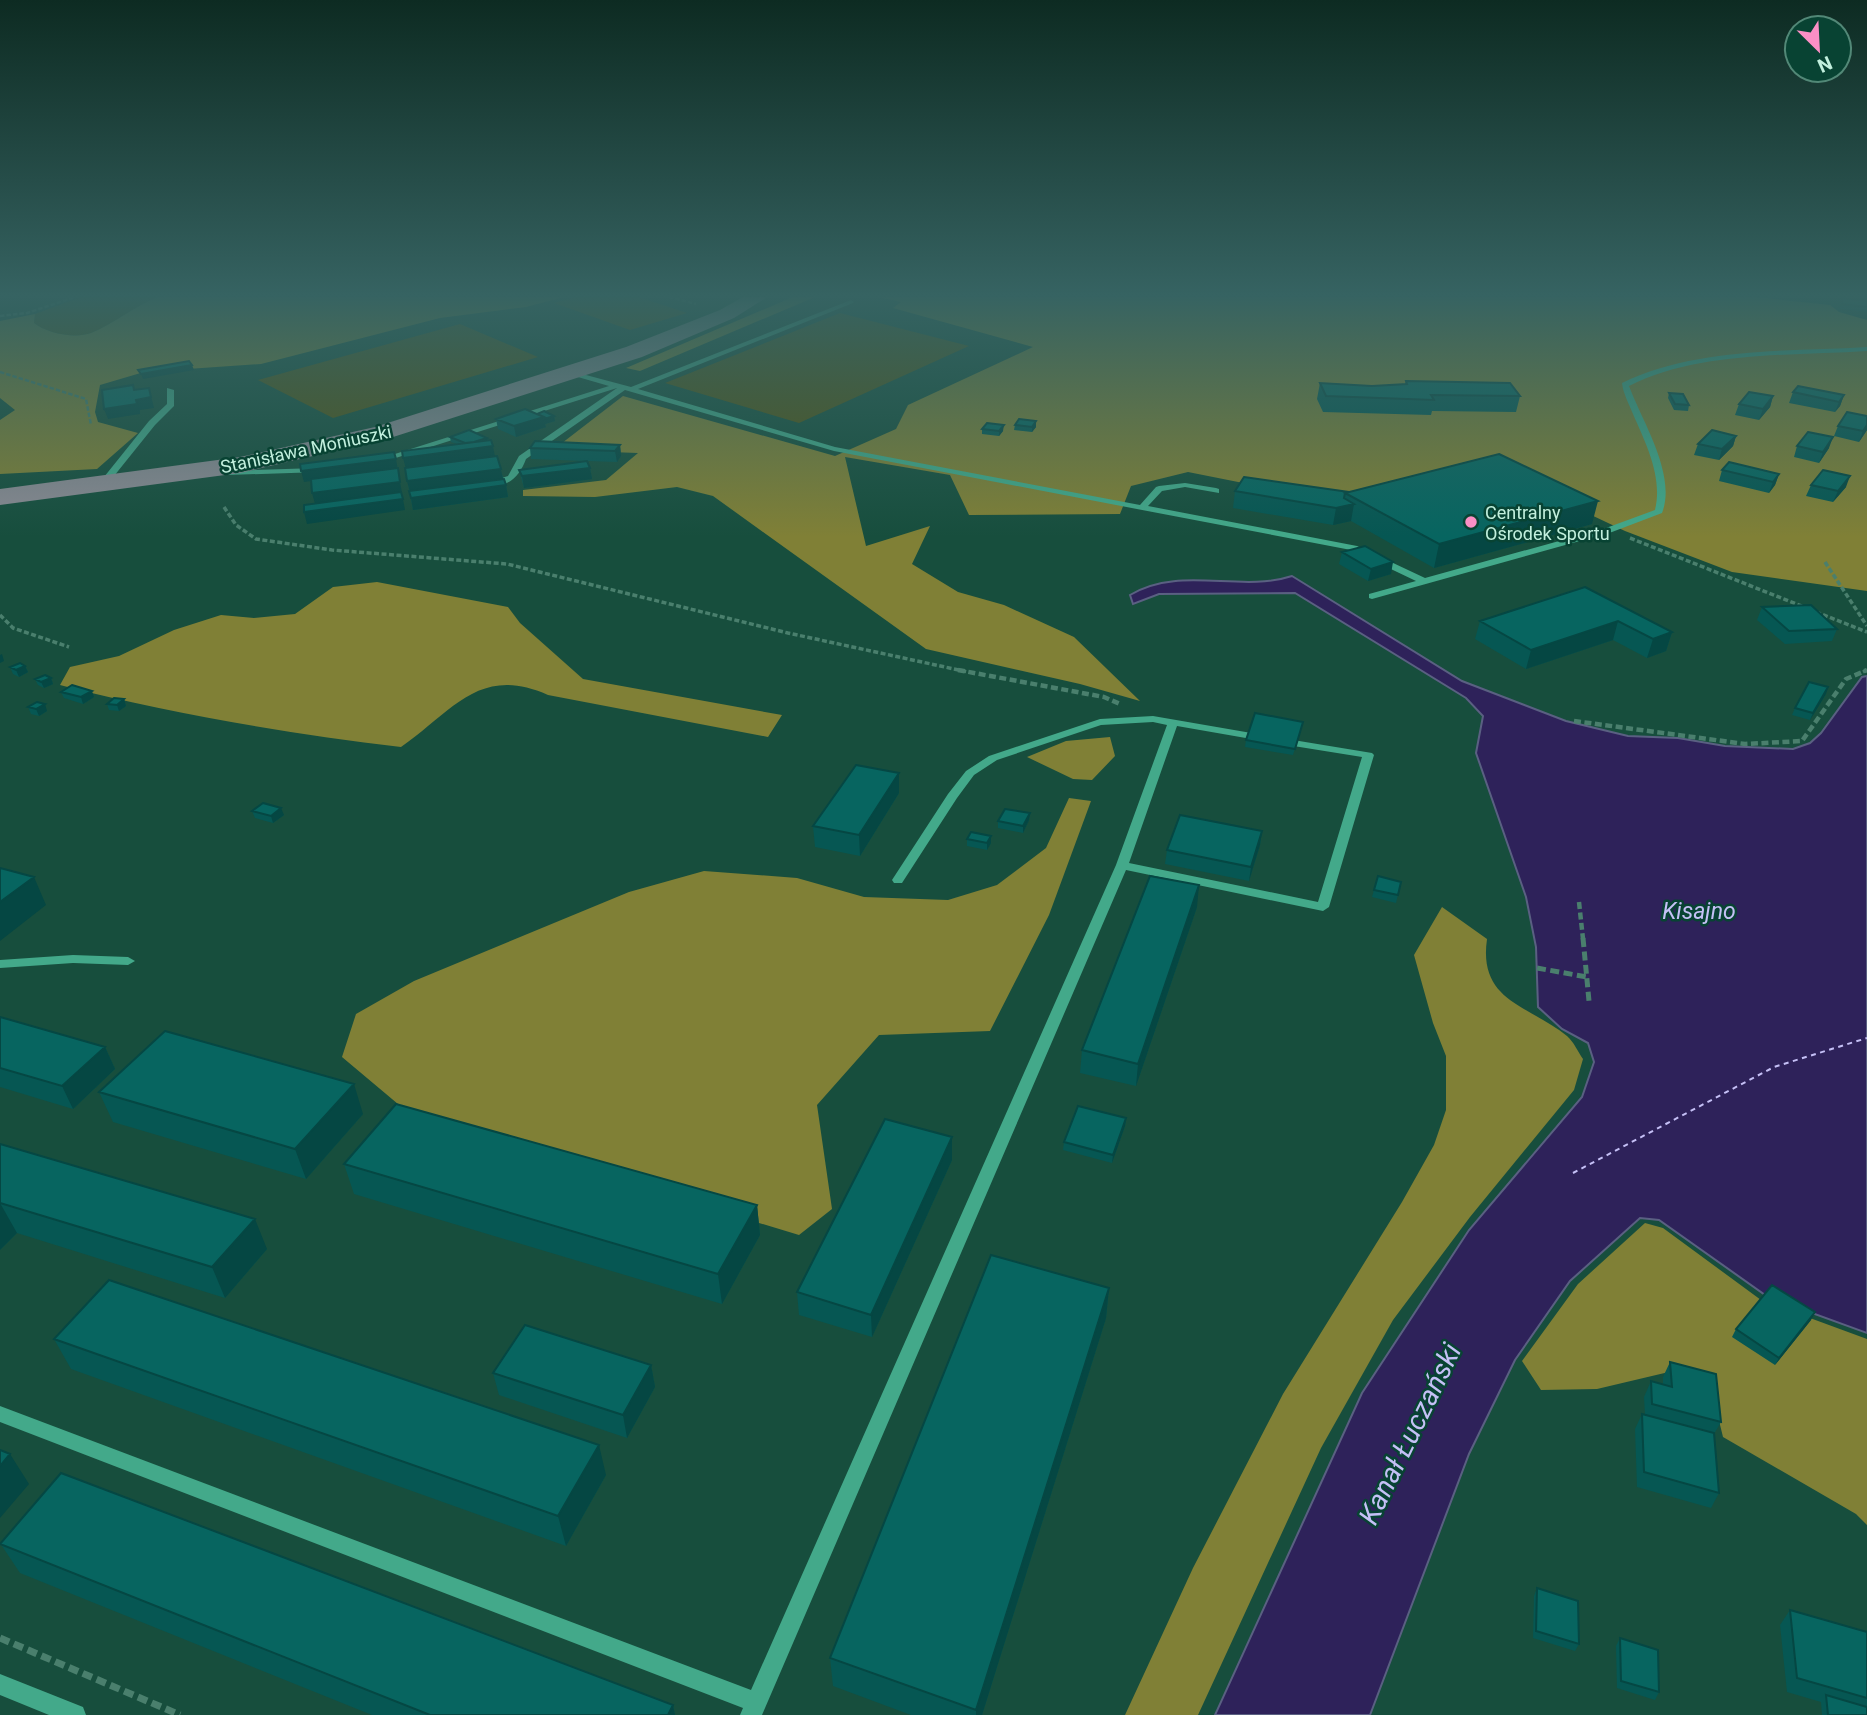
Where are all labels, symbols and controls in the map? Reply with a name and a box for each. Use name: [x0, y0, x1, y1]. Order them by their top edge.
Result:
north arrow: [1783, 14, 1853, 84]
text: N: [1814, 51, 1836, 77]
street label: Stanisława Moniuszki: [219, 421, 393, 477]
place label: Centralny Ośrodek Sportu: [1485, 502, 1610, 544]
marker: Centralny Ośrodek Sportu: [1463, 514, 1479, 530]
water label: Kisajno: [1662, 898, 1736, 925]
water label: Kanał Łuczański: [1352, 1338, 1468, 1530]

